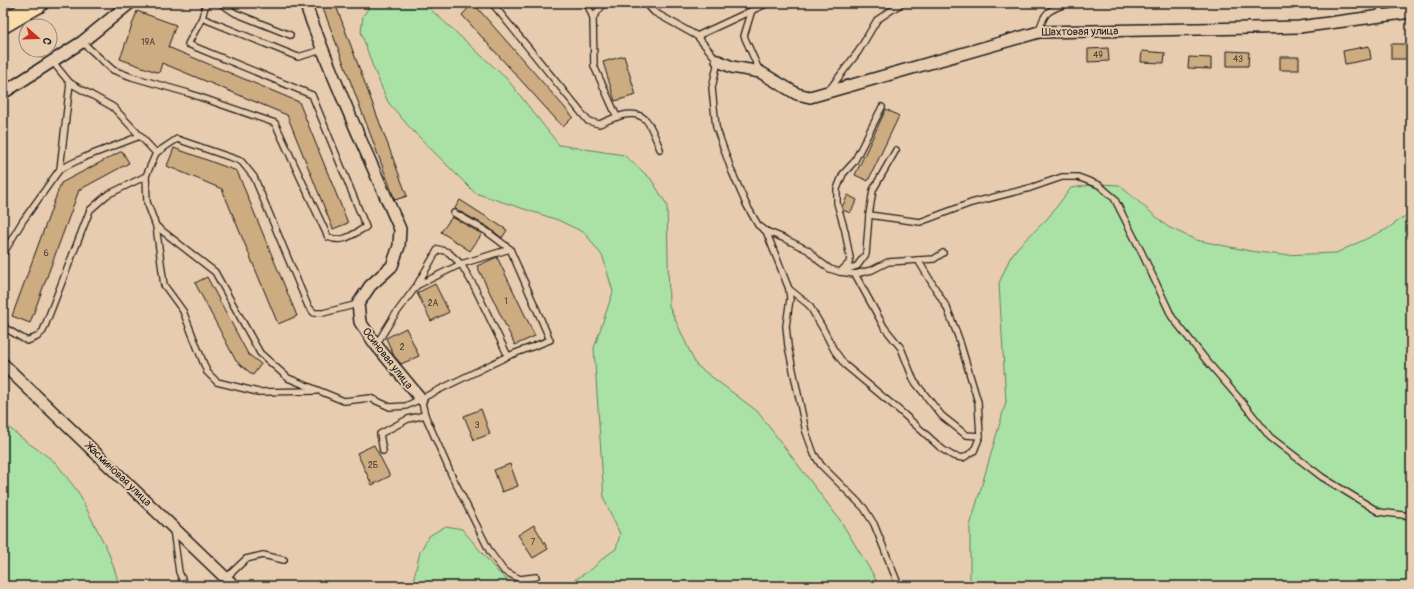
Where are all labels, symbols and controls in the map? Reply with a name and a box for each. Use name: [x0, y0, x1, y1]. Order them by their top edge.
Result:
north arrow: [18, 18, 58, 58]
street label: Шахтовая улица: [1042, 24, 1118, 39]
text: С: [40, 36, 54, 47]
house number: 19А: [141, 37, 155, 48]
house number: 49: [1093, 50, 1103, 61]
house number: 43: [1233, 54, 1243, 65]
house number: 6: [43, 248, 49, 259]
house number: 1: [504, 296, 508, 307]
house number: 2А: [428, 298, 439, 309]
street label: Осиновая улица: [360, 325, 416, 392]
house number: 2: [399, 342, 405, 353]
house number: 3: [474, 420, 480, 431]
street label: Жасминовая улица: [82, 438, 154, 509]
house number: 2Б: [368, 460, 378, 471]
house number: 7: [531, 537, 536, 548]

